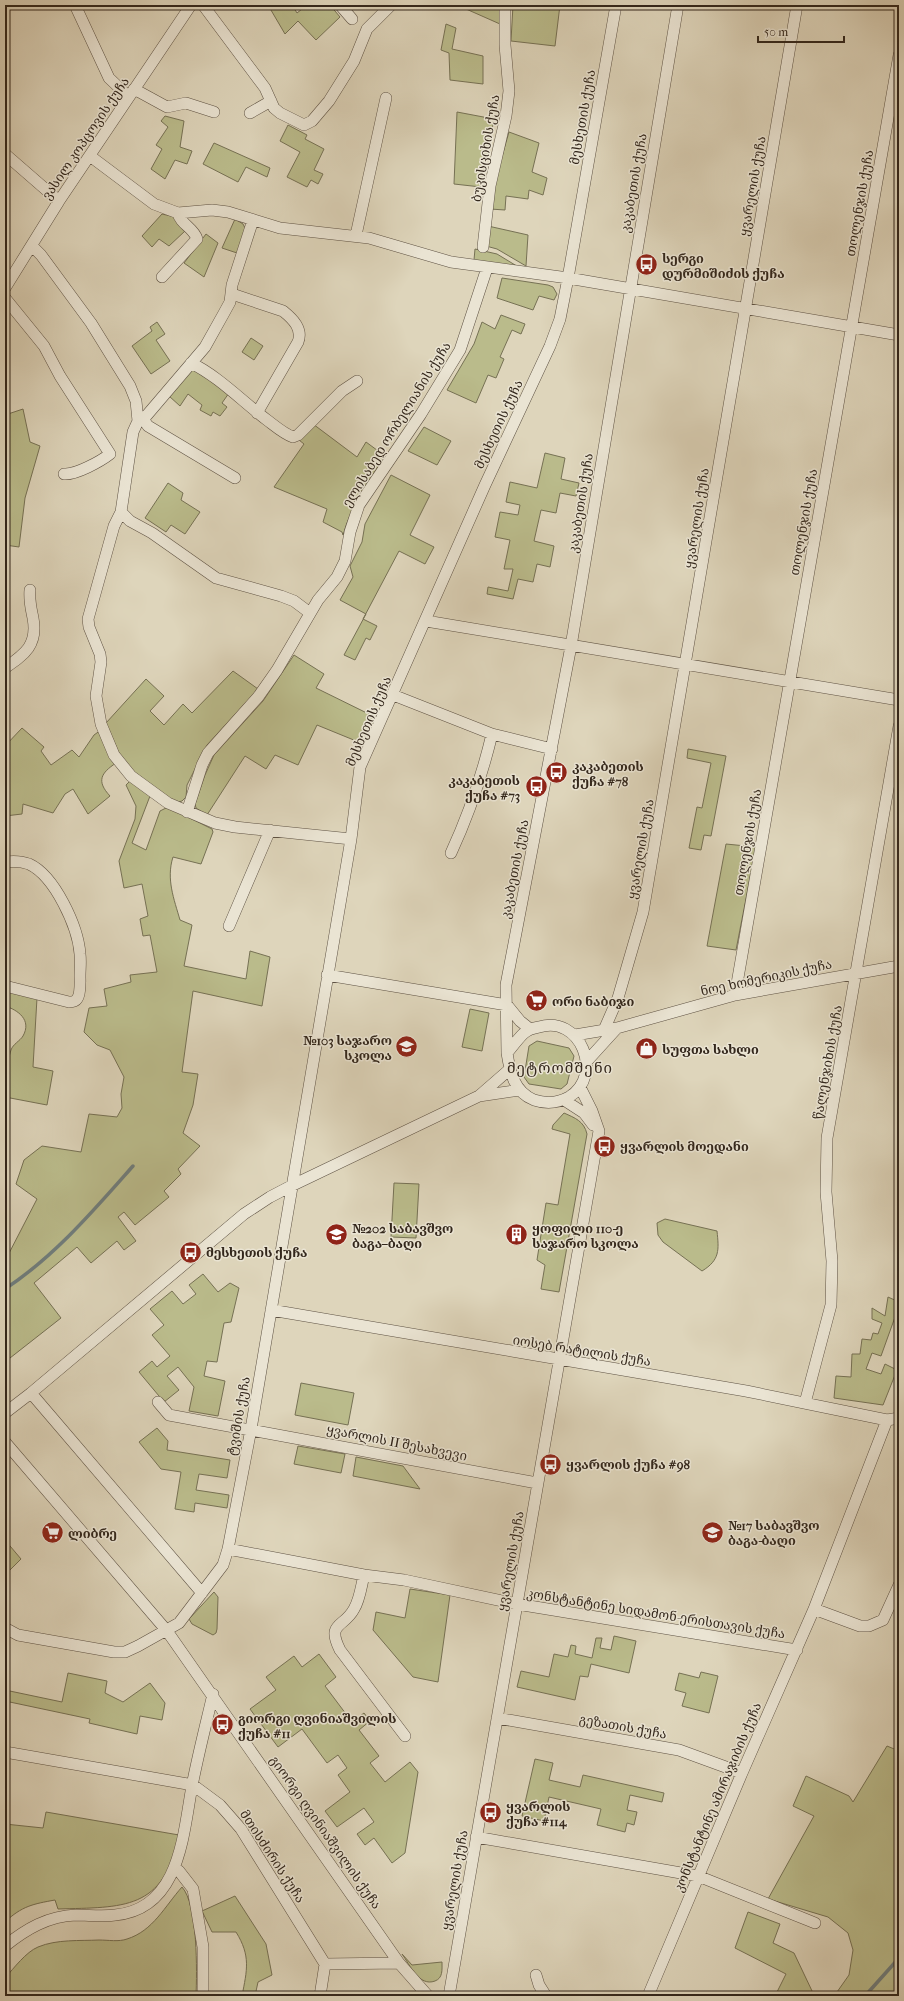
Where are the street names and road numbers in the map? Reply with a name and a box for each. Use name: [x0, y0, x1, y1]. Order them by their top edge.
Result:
street label: მესხეთის ქუჩა: [567, 68, 598, 166]
street label: ვასილ კოპცოვის ქუჩა: [39, 74, 132, 202]
street label: ბუკისციხის ქუჩა: [469, 93, 502, 203]
street label: კაკაბეთის ქუჩა: [617, 132, 650, 234]
street label: ყვარელის ქუჩა: [736, 135, 769, 237]
street label: თოლენჯის ქუჩა: [843, 149, 876, 258]
street label: ელისაბედ ორბელიანის ქუჩა: [339, 339, 454, 510]
street label: მესხეთის ქუჩა: [471, 377, 526, 471]
street label: კაკაბეთის ქუჩა: [565, 452, 596, 554]
street label: ყვარელის ქუჩა: [681, 467, 712, 569]
street label: თოლენჯის ქუჩა: [787, 468, 820, 577]
street label: მესხეთის ქუჩა: [343, 674, 394, 768]
street label: თოლენჯის ქუჩა: [731, 788, 764, 897]
street label: ყვარელის ქუჩა: [624, 798, 657, 900]
street label: კაკაბეთის ქუჩა: [497, 818, 531, 920]
street label: ნოე ხომერიკის ქუჩა: [699, 956, 833, 999]
street label: წალენჯიხის ქუჩა: [810, 1004, 845, 1120]
street label: იოსებ რატილის ქუჩა: [512, 1332, 652, 1369]
street label: ტვიშის ქუჩა: [224, 1375, 253, 1457]
street label: ყვარლის II შესახვევი: [325, 1421, 468, 1463]
street label: ყვარელის ქუჩა: [494, 1510, 527, 1612]
street label: კონსტანტინე სიდამონ-ერისთავის ქუჩა: [526, 1586, 786, 1641]
street label: კონსტანტინე ამირაჯიბის ქუჩა: [671, 1700, 764, 1894]
street label: გეზათის ქუჩა: [578, 1711, 668, 1742]
street label: გიორგი ღვინიაშვილის ქუჩა: [267, 1753, 384, 1912]
street label: მთისძირის ქუჩა: [237, 1807, 308, 1906]
street label: ყვარელის ქუჩა: [438, 1829, 471, 1931]

